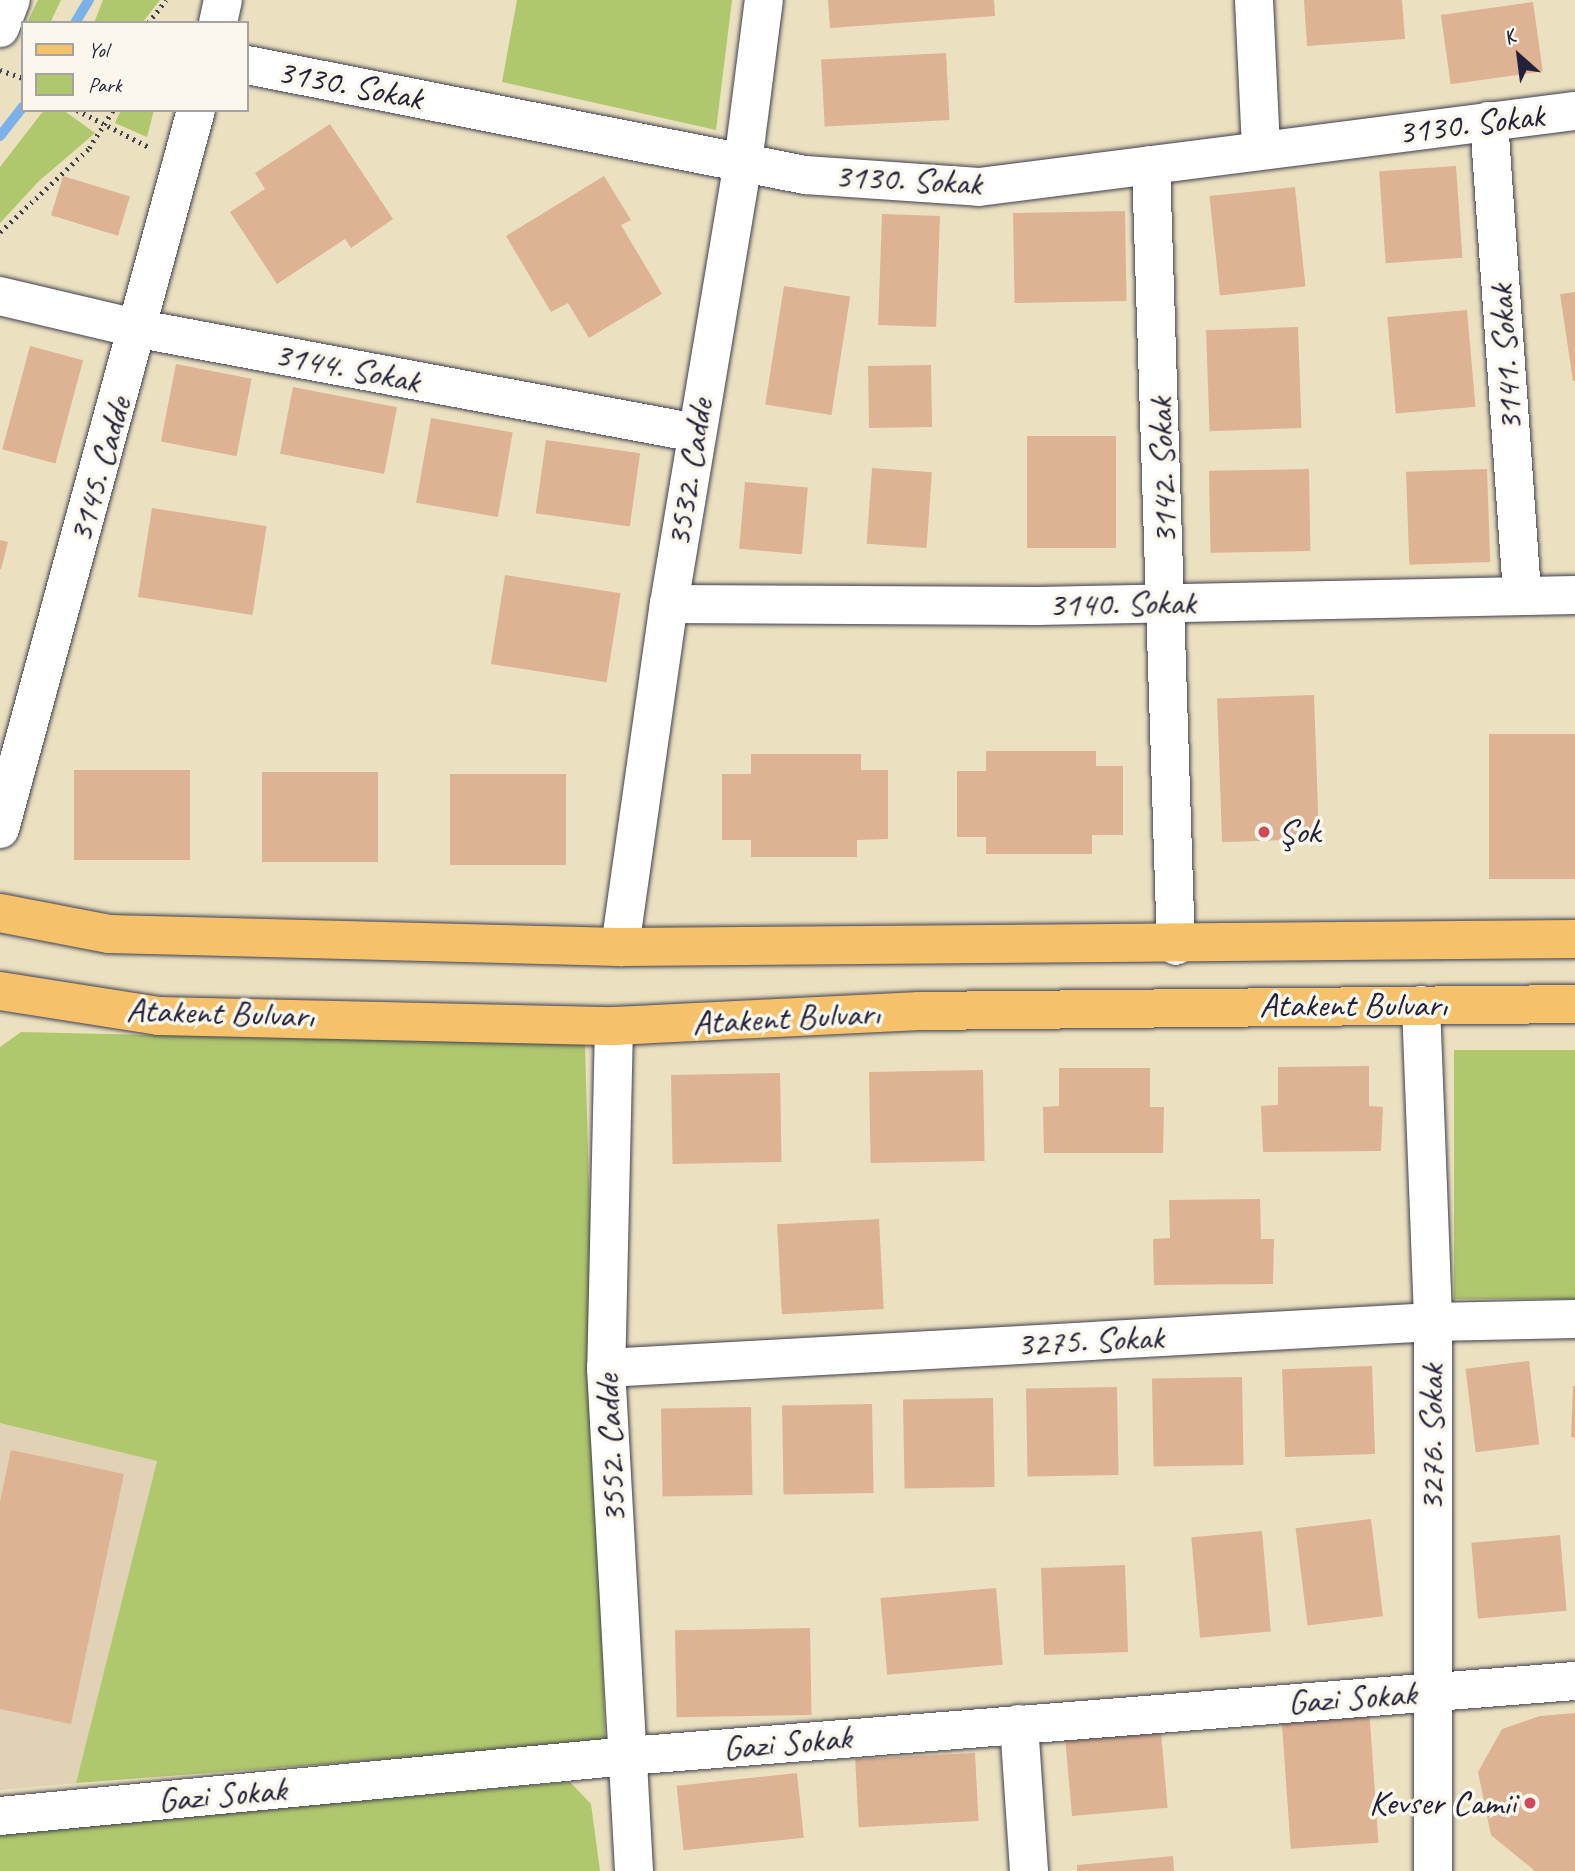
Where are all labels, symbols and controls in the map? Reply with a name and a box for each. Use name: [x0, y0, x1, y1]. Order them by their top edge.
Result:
legend: [21, 21, 248, 112]
north arrow: [1484, 21, 1554, 91]
text: K: [1499, 25, 1519, 50]
text: Yol: [88, 37, 108, 63]
street label: 3130. Sokak: [274, 50, 426, 120]
text: Park: [88, 72, 121, 98]
street label: 3130. Sokak: [1395, 94, 1547, 154]
street label: 3130. Sokak: [834, 155, 982, 205]
street label: 3141. Sokak: [1480, 283, 1532, 433]
street label: 3144. Sokak: [271, 333, 423, 403]
street label: 3145. Cadde: [59, 393, 141, 547]
street label: 3532. Cadde: [658, 396, 722, 550]
street label: 3142. Sokak: [1139, 397, 1187, 545]
street label: 3140. Sokak: [1048, 582, 1196, 626]
place label: Şok: [1278, 811, 1320, 853]
marker: Şok: [1256, 824, 1272, 840]
street label: Atakent Bulvarı: [1260, 984, 1446, 1026]
street label: Atakent Bulvarı: [126, 989, 314, 1037]
street label: Atakent Bulvarı: [692, 992, 880, 1044]
street label: 3275. Sokak: [1016, 1316, 1164, 1366]
street label: 3276. Sokak: [1411, 1365, 1453, 1511]
street label: 3552. Cadde: [586, 1373, 636, 1525]
street label: Gazi Sokak: [1287, 1673, 1417, 1723]
street label: Gazi Sokak: [722, 1717, 852, 1769]
street label: Gazi Sokak: [157, 1769, 287, 1821]
place label: Kevser Camii: [1368, 1782, 1516, 1824]
marker: Kevser Camii: [1522, 1795, 1538, 1811]

